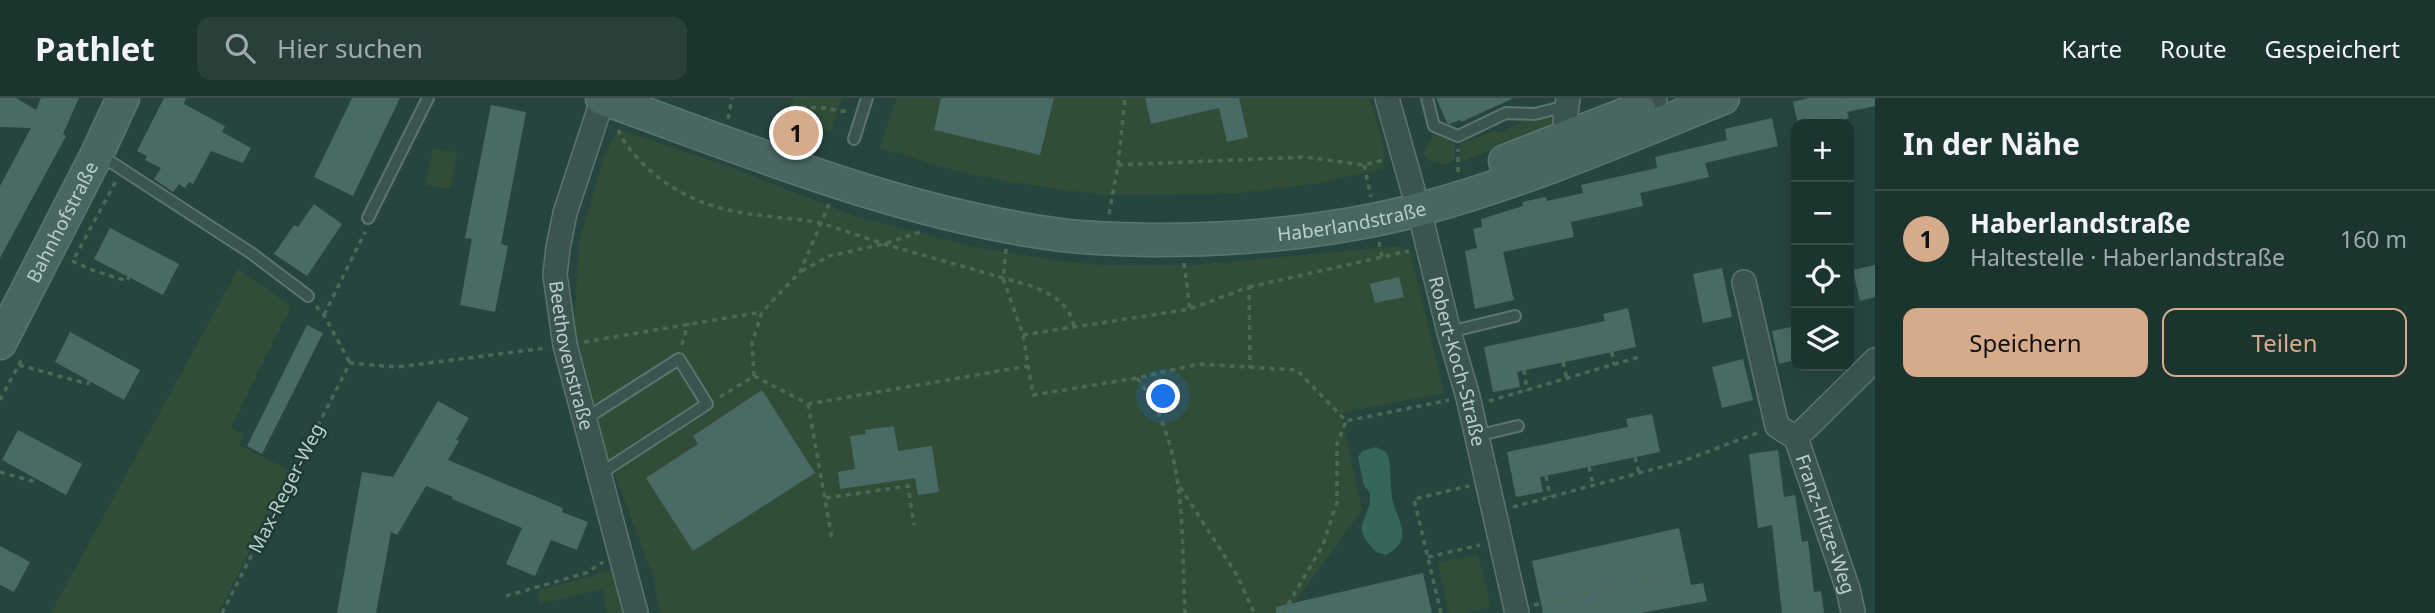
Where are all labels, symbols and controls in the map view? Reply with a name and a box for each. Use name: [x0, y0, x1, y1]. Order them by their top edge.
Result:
search box: [197, 17, 687, 80]
text: Pathlet: [35, 26, 155, 71]
icon: search: [221, 29, 259, 67]
text: Hier suchen: [277, 30, 423, 66]
text: Karte: [2062, 32, 2122, 65]
text: Route: [2160, 32, 2227, 65]
text: Gespeichert: [2265, 32, 2400, 65]
pin: 1: [773, 107, 819, 159]
map controls: [1791, 119, 1854, 371]
button: +: [1791, 119, 1854, 182]
text: In der Nähe: [1903, 123, 2080, 164]
street label: Bahnhofstraße: [20, 157, 104, 287]
button: −: [1791, 182, 1854, 245]
street label: Haberlandstraße: [1276, 195, 1429, 247]
text: Haberlandstraße: [1970, 205, 2191, 241]
text: 1: [1919, 223, 1933, 255]
text: 160 m: [2340, 223, 2407, 255]
text: Haltestelle · Haberlandstraße: [1970, 241, 2285, 273]
button: locate: [1791, 245, 1854, 308]
street label: Robert-Koch-Straße: [1423, 273, 1492, 449]
street label: Beethovenstraße: [543, 279, 600, 433]
button: layers: [1791, 308, 1854, 371]
button: Speichern: [1903, 308, 2148, 377]
button: Teilen: [2162, 308, 2407, 377]
your location: [1146, 379, 1180, 413]
street label: Max-Reger-Weg: [242, 419, 330, 557]
street label: Franz-Hitze-Weg: [1790, 451, 1862, 597]

